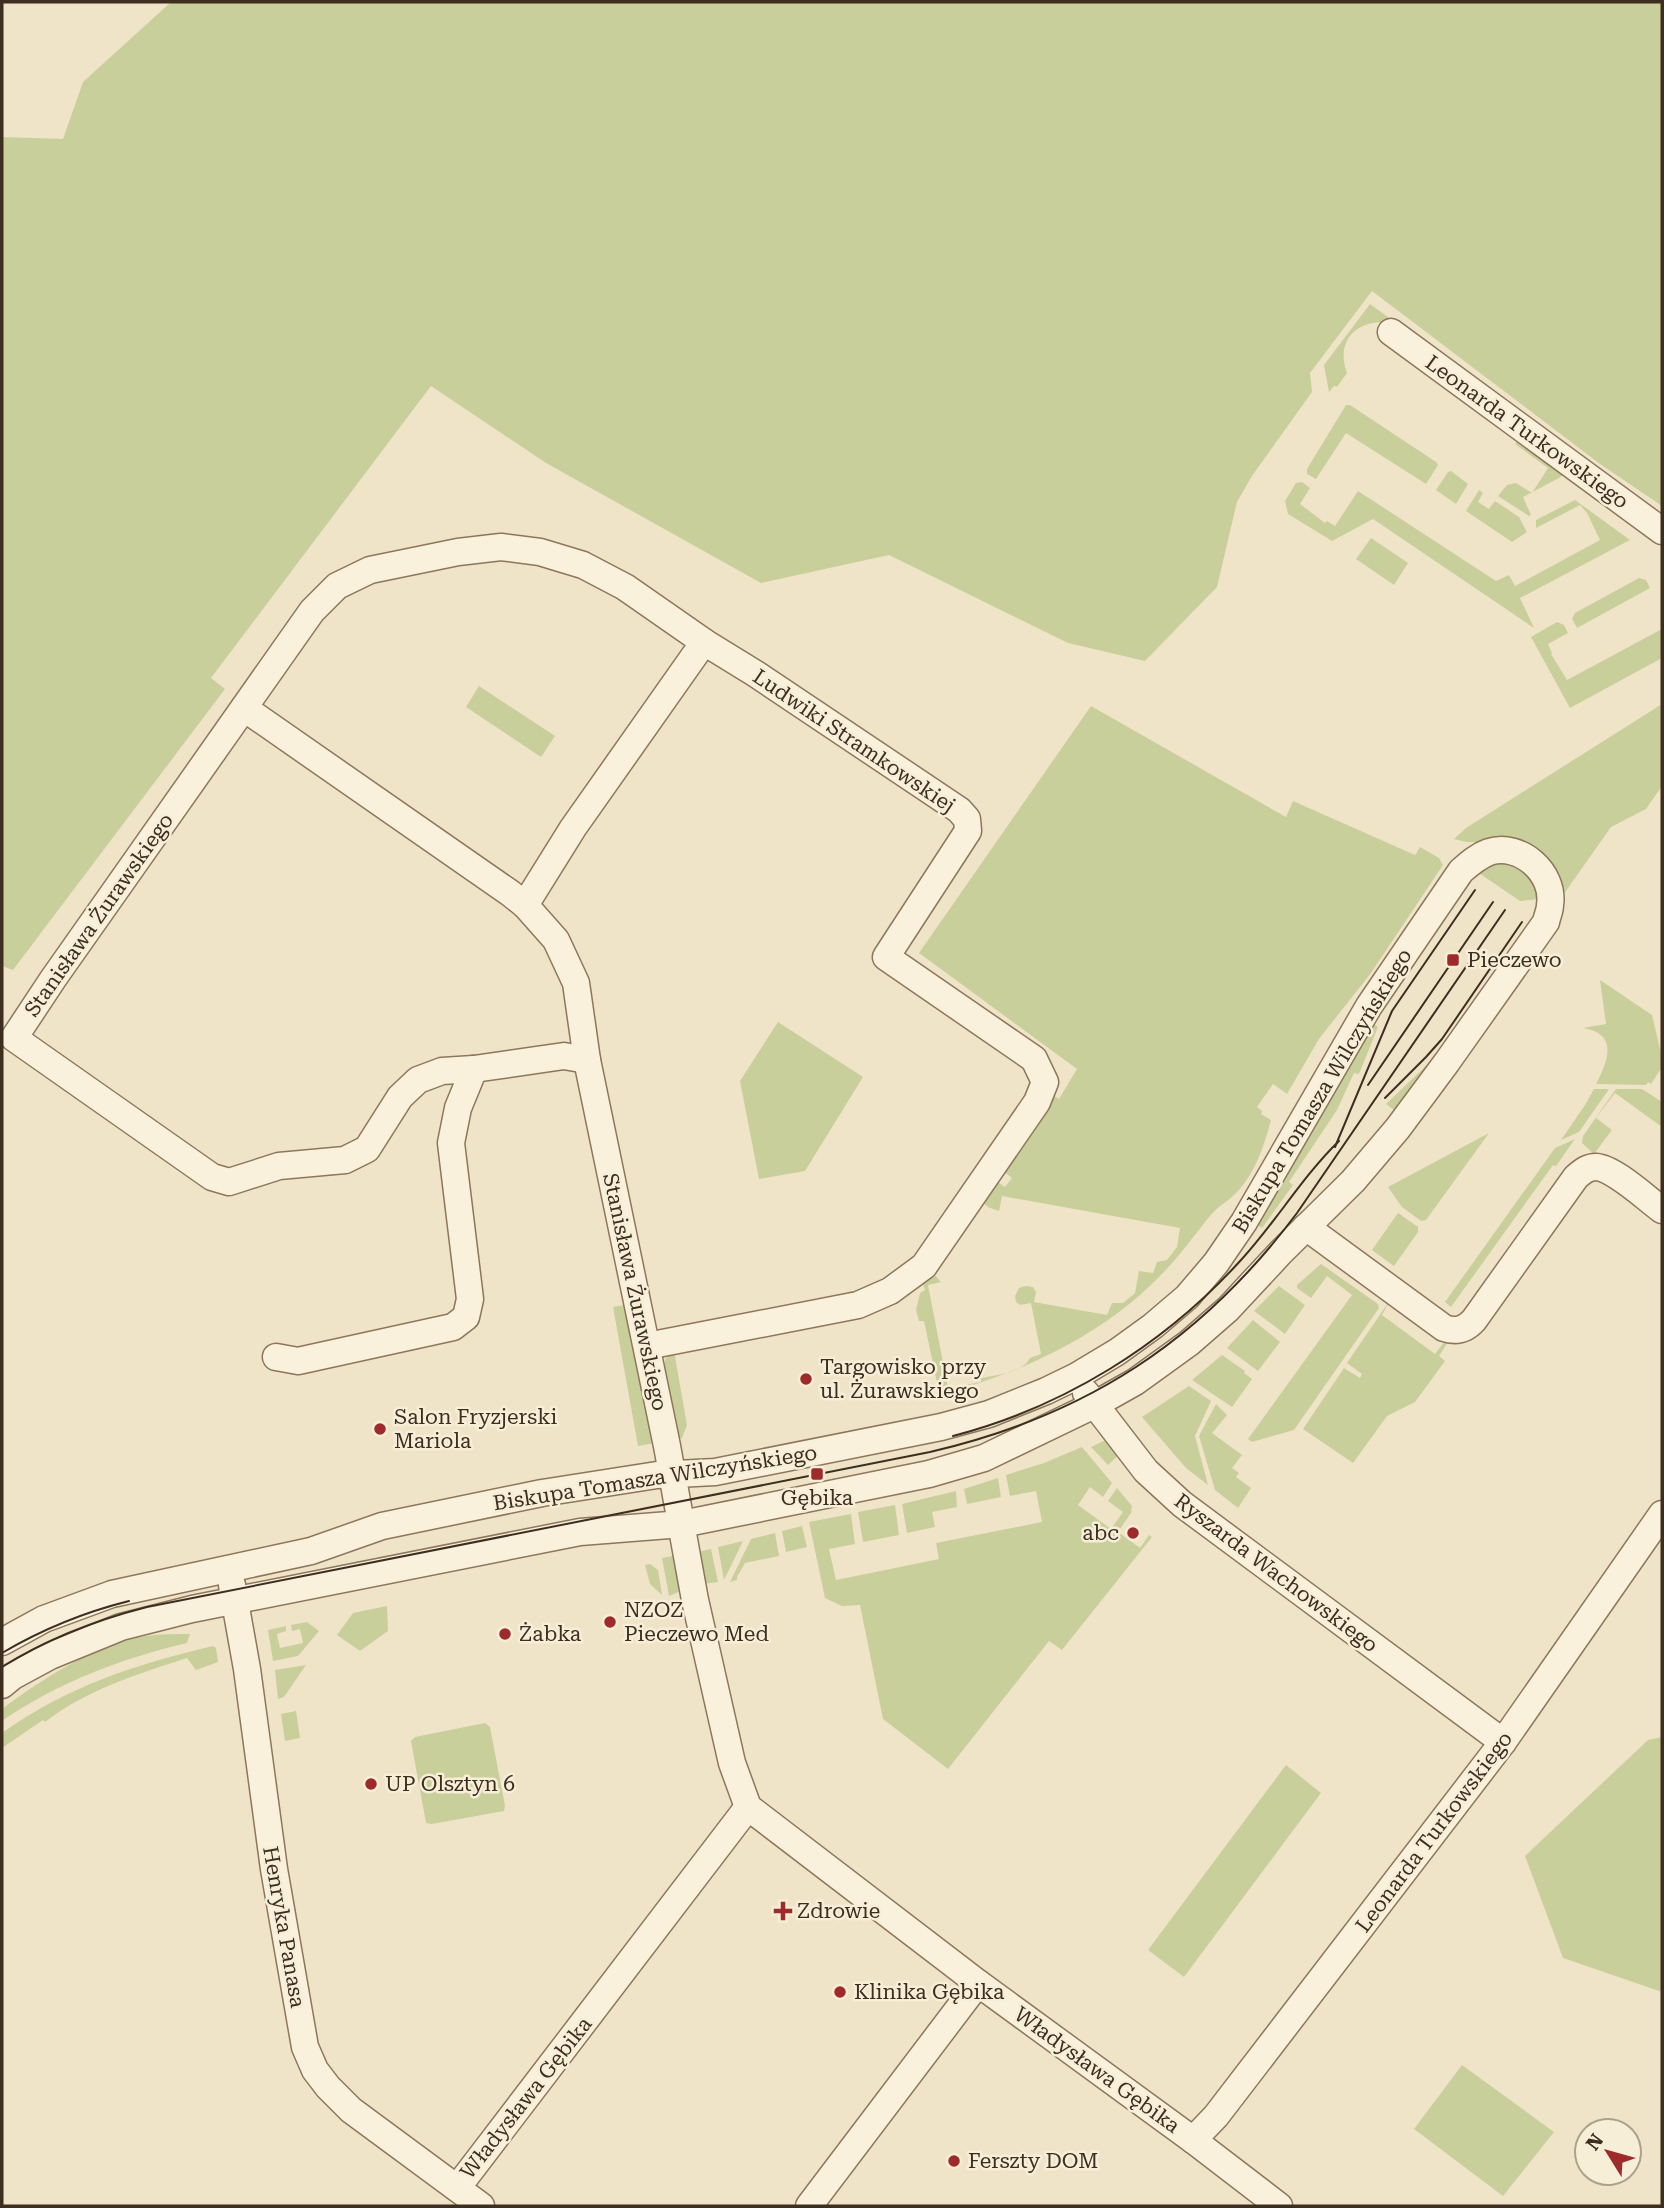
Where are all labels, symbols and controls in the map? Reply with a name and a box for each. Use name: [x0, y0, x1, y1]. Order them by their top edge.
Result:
street label: Leonarda Turkowskiego: [1421, 350, 1633, 514]
street label: Ludwiki Stramkowskiej: [748, 664, 960, 818]
street label: Stanisława Żurawskiego: [20, 809, 178, 1021]
street label: Biskupa Tomasza Wilczyńskiego: [1227, 944, 1417, 1238]
place label: Pieczewo: [1467, 948, 1562, 972]
marker: Pieczewo: [1445, 952, 1461, 968]
street label: Stanisława Żurawskiego: [598, 1171, 672, 1413]
place label: Targowisko przy ul. Żurawskiego: [820, 1355, 987, 1403]
marker: Targowisko przy ul. Żurawskiego: [798, 1371, 814, 1387]
place label: Salon Fryzjerski Mariola: [394, 1405, 557, 1453]
marker: Salon Fryzjerski Mariola: [372, 1421, 388, 1437]
street label: Biskupa Tomasza Wilczyńskiego: [491, 1441, 819, 1515]
marker: Gębika: [809, 1466, 825, 1482]
place label: Gębika: [781, 1486, 854, 1510]
street label: Ryszarda Wachowskiego: [1170, 1489, 1382, 1657]
place label: abc: [1082, 1521, 1119, 1545]
marker: abc: [1125, 1525, 1141, 1541]
place label: NZOZ Pieczewo Med: [624, 1598, 769, 1646]
marker: NZOZ Pieczewo Med: [602, 1614, 618, 1630]
place label: Żabka: [519, 1622, 582, 1646]
marker: Żabka: [497, 1626, 513, 1642]
street label: Leonarda Turkowskiego: [1351, 1727, 1517, 1937]
place label: UP Olsztyn 6: [385, 1772, 515, 1796]
marker: UP Olsztyn 6: [363, 1776, 379, 1792]
street label: Henryka Panasa: [258, 1844, 310, 2010]
place label: Zdrowie: [797, 1899, 880, 1923]
marker: Zdrowie: [775, 1903, 791, 1919]
place label: Klinika Gębika: [854, 1980, 1005, 2004]
marker: Klinika Gębika: [832, 1984, 848, 2000]
street label: Władysława Gębika: [1010, 2002, 1185, 2138]
street label: Władysława Gębika: [455, 2012, 597, 2184]
north arrow: [1573, 2117, 1643, 2187]
text: N: [1581, 2129, 1609, 2155]
place label: Ferszty DOM: [968, 2149, 1098, 2173]
marker: Ferszty DOM: [946, 2153, 962, 2169]

